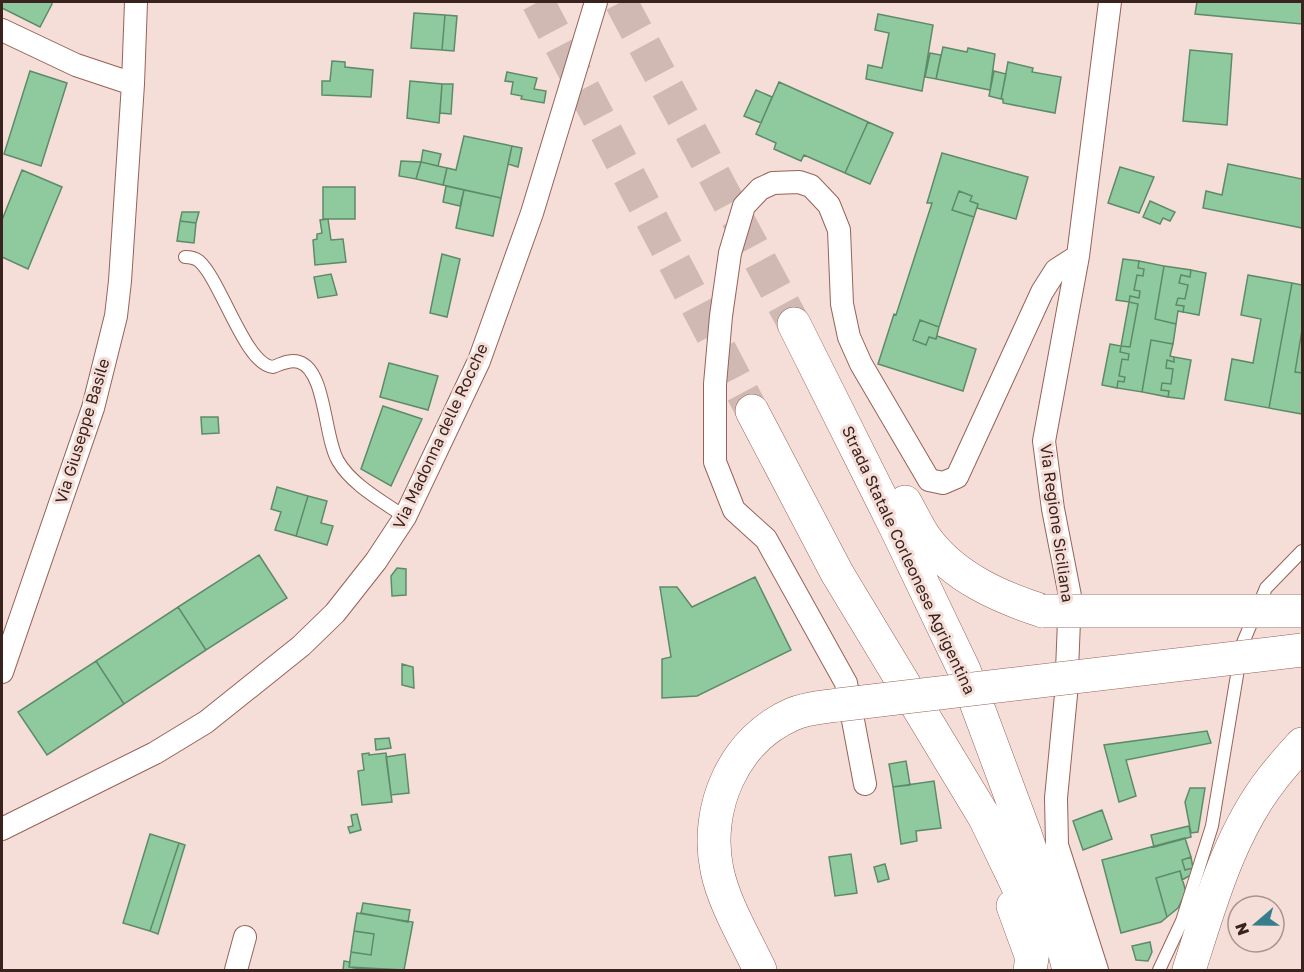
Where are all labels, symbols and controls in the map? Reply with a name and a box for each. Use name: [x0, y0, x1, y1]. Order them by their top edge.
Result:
street label: Via Madonna delle Rocche: [388, 340, 492, 532]
street label: Via Giuseppe Basile: [50, 356, 114, 506]
street label: Strada Statale Corleonese Agrigentina: [838, 423, 980, 697]
street label: Via Regione Siciliana: [1036, 443, 1078, 603]
north arrow: [1226, 894, 1286, 954]
text: N: [1230, 920, 1253, 938]

